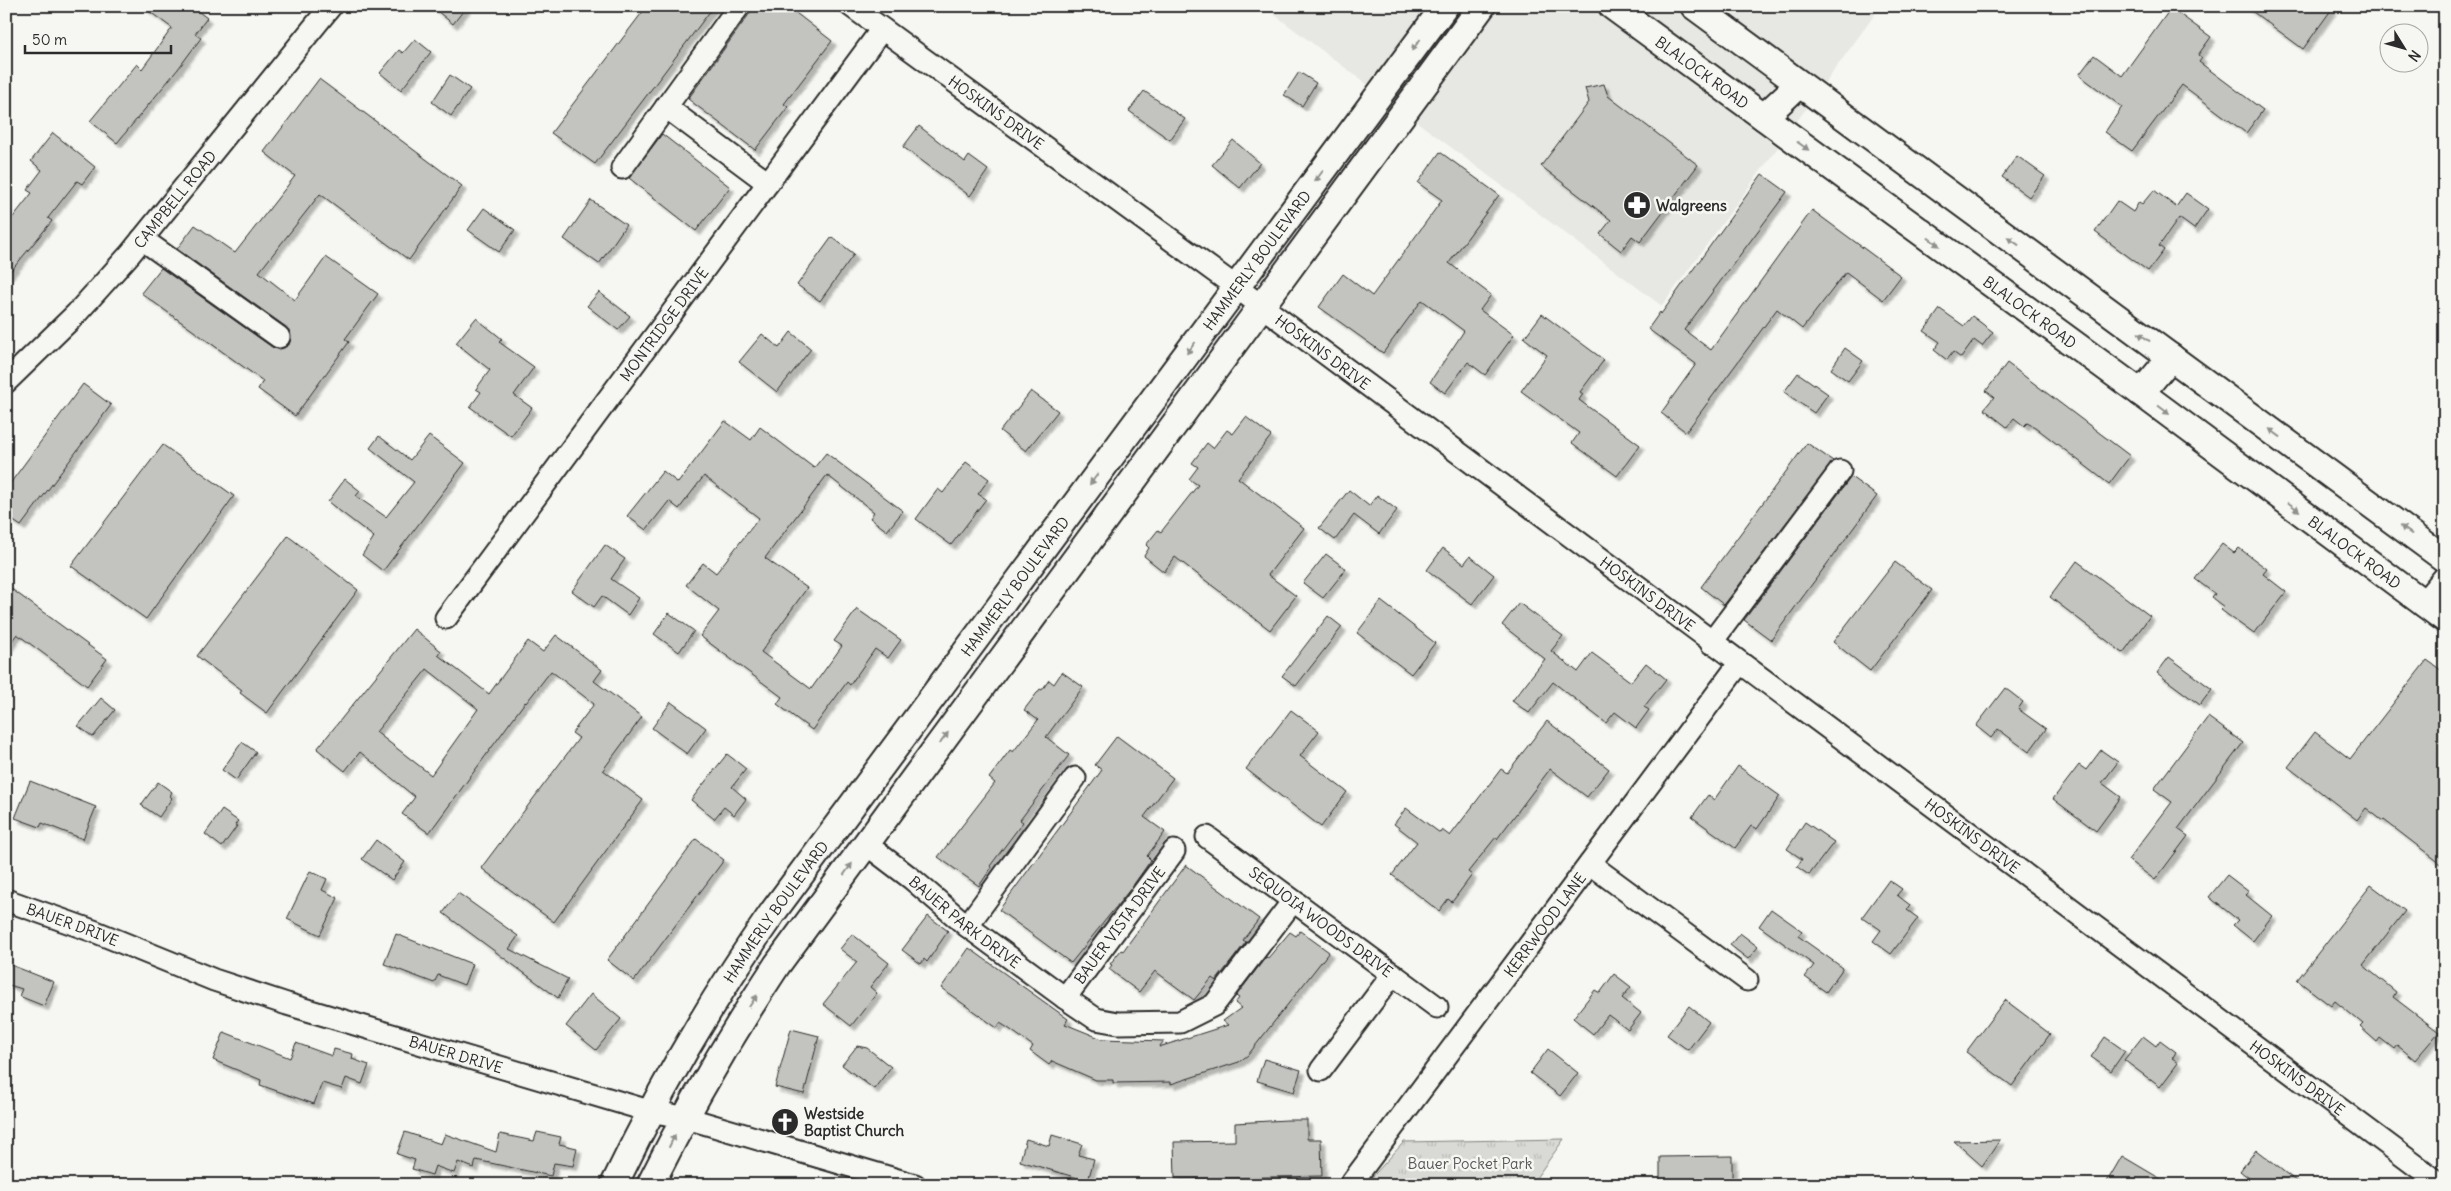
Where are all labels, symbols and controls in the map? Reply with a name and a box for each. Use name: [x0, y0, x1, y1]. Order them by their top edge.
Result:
scale bar: [25, 22, 171, 54]
north arrow: [2378, 22, 2428, 72]
text: 50 m: [32, 30, 67, 49]
street label: BLALOCK ROAD: [1652, 32, 1753, 113]
one-way arrow: [1411, 38, 1421, 52]
text: N: [2404, 47, 2424, 65]
street label: HOSKINS DRIVE: [945, 71, 1048, 153]
one-way arrow: [1796, 141, 1810, 151]
street label: CAMPBELL ROAD: [129, 146, 220, 252]
one-way arrow: [1314, 169, 1324, 183]
street label: HAMMERLY BOULEVARD: [1198, 186, 1315, 334]
pharmacy icon: Walgreens: [1622, 190, 1652, 220]
place label: Walgreens: [1656, 196, 1727, 216]
one-way arrow: [1927, 236, 1940, 247]
one-way arrow: [2006, 236, 2020, 246]
street label: MONTRIDGE DRIVE: [615, 263, 712, 385]
street label: BLALOCK ROAD: [1980, 271, 2080, 352]
street label: HOSKINS DRIVE: [1272, 310, 1374, 393]
one-way arrow: [2137, 332, 2151, 342]
one-way arrow: [1186, 341, 1196, 355]
one-way arrow: [2157, 405, 2171, 415]
one-way arrow: [2269, 428, 2282, 439]
one-way arrow: [1089, 472, 1100, 485]
one-way arrow: [2287, 502, 2301, 512]
street label: BLALOCK ROAD: [2305, 511, 2405, 593]
street label: HAMMERLY BOULEVARD: [957, 512, 1073, 660]
one-way arrow: [2399, 525, 2413, 535]
street label: HOSKINS DRIVE: [1596, 552, 1699, 635]
one-way arrow: [939, 731, 949, 745]
street label: HOSKINS DRIVE: [1921, 794, 2024, 877]
street label: HAMMERLY BOULEVARD: [719, 837, 832, 986]
one-way arrow: [843, 862, 853, 876]
street label: BAUER VISTA DRIVE: [1069, 862, 1169, 987]
street label: SEQUOIA WOODS DRIVE: [1246, 862, 1397, 981]
street label: KERRWOOD LANE: [1499, 869, 1590, 980]
street label: BAUER PARK DRIVE: [905, 871, 1025, 972]
street label: BAUER DRIVE: [24, 899, 122, 950]
one-way arrow: [748, 994, 758, 1007]
street label: BAUER DRIVE: [407, 1031, 505, 1077]
street label: HOSKINS DRIVE: [2246, 1036, 2349, 1119]
place label: Westside Baptist Church: [804, 1104, 905, 1141]
church icon: Westside Baptist Church: [770, 1107, 800, 1137]
one-way arrow: [668, 1134, 676, 1148]
park label: Bauer Pocket Park: [1408, 1154, 1533, 1173]

